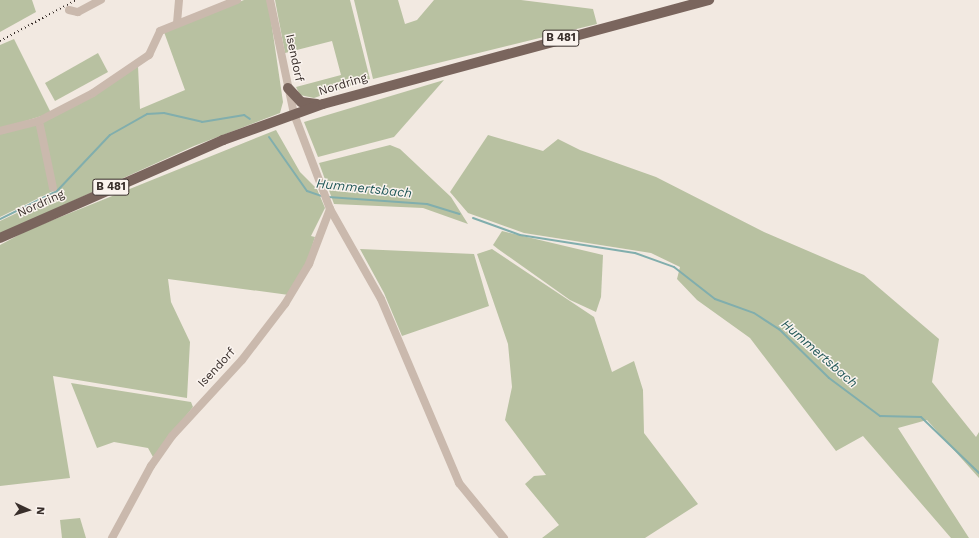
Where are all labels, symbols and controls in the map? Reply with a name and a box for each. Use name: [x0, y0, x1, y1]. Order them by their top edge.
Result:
road number: B 481: [542, 29, 580, 47]
street label: Isendorf: [282, 33, 306, 83]
street label: Nordring: [317, 71, 369, 99]
water label: Hummertsbach: [315, 176, 413, 202]
road number: B 481: [92, 178, 130, 196]
street label: Nordring: [15, 187, 67, 221]
water label: Hummertsbach: [778, 317, 860, 391]
street label: Isendorf: [195, 345, 239, 391]
north arrow: [8, 490, 48, 530]
text: N: [34, 506, 47, 515]

